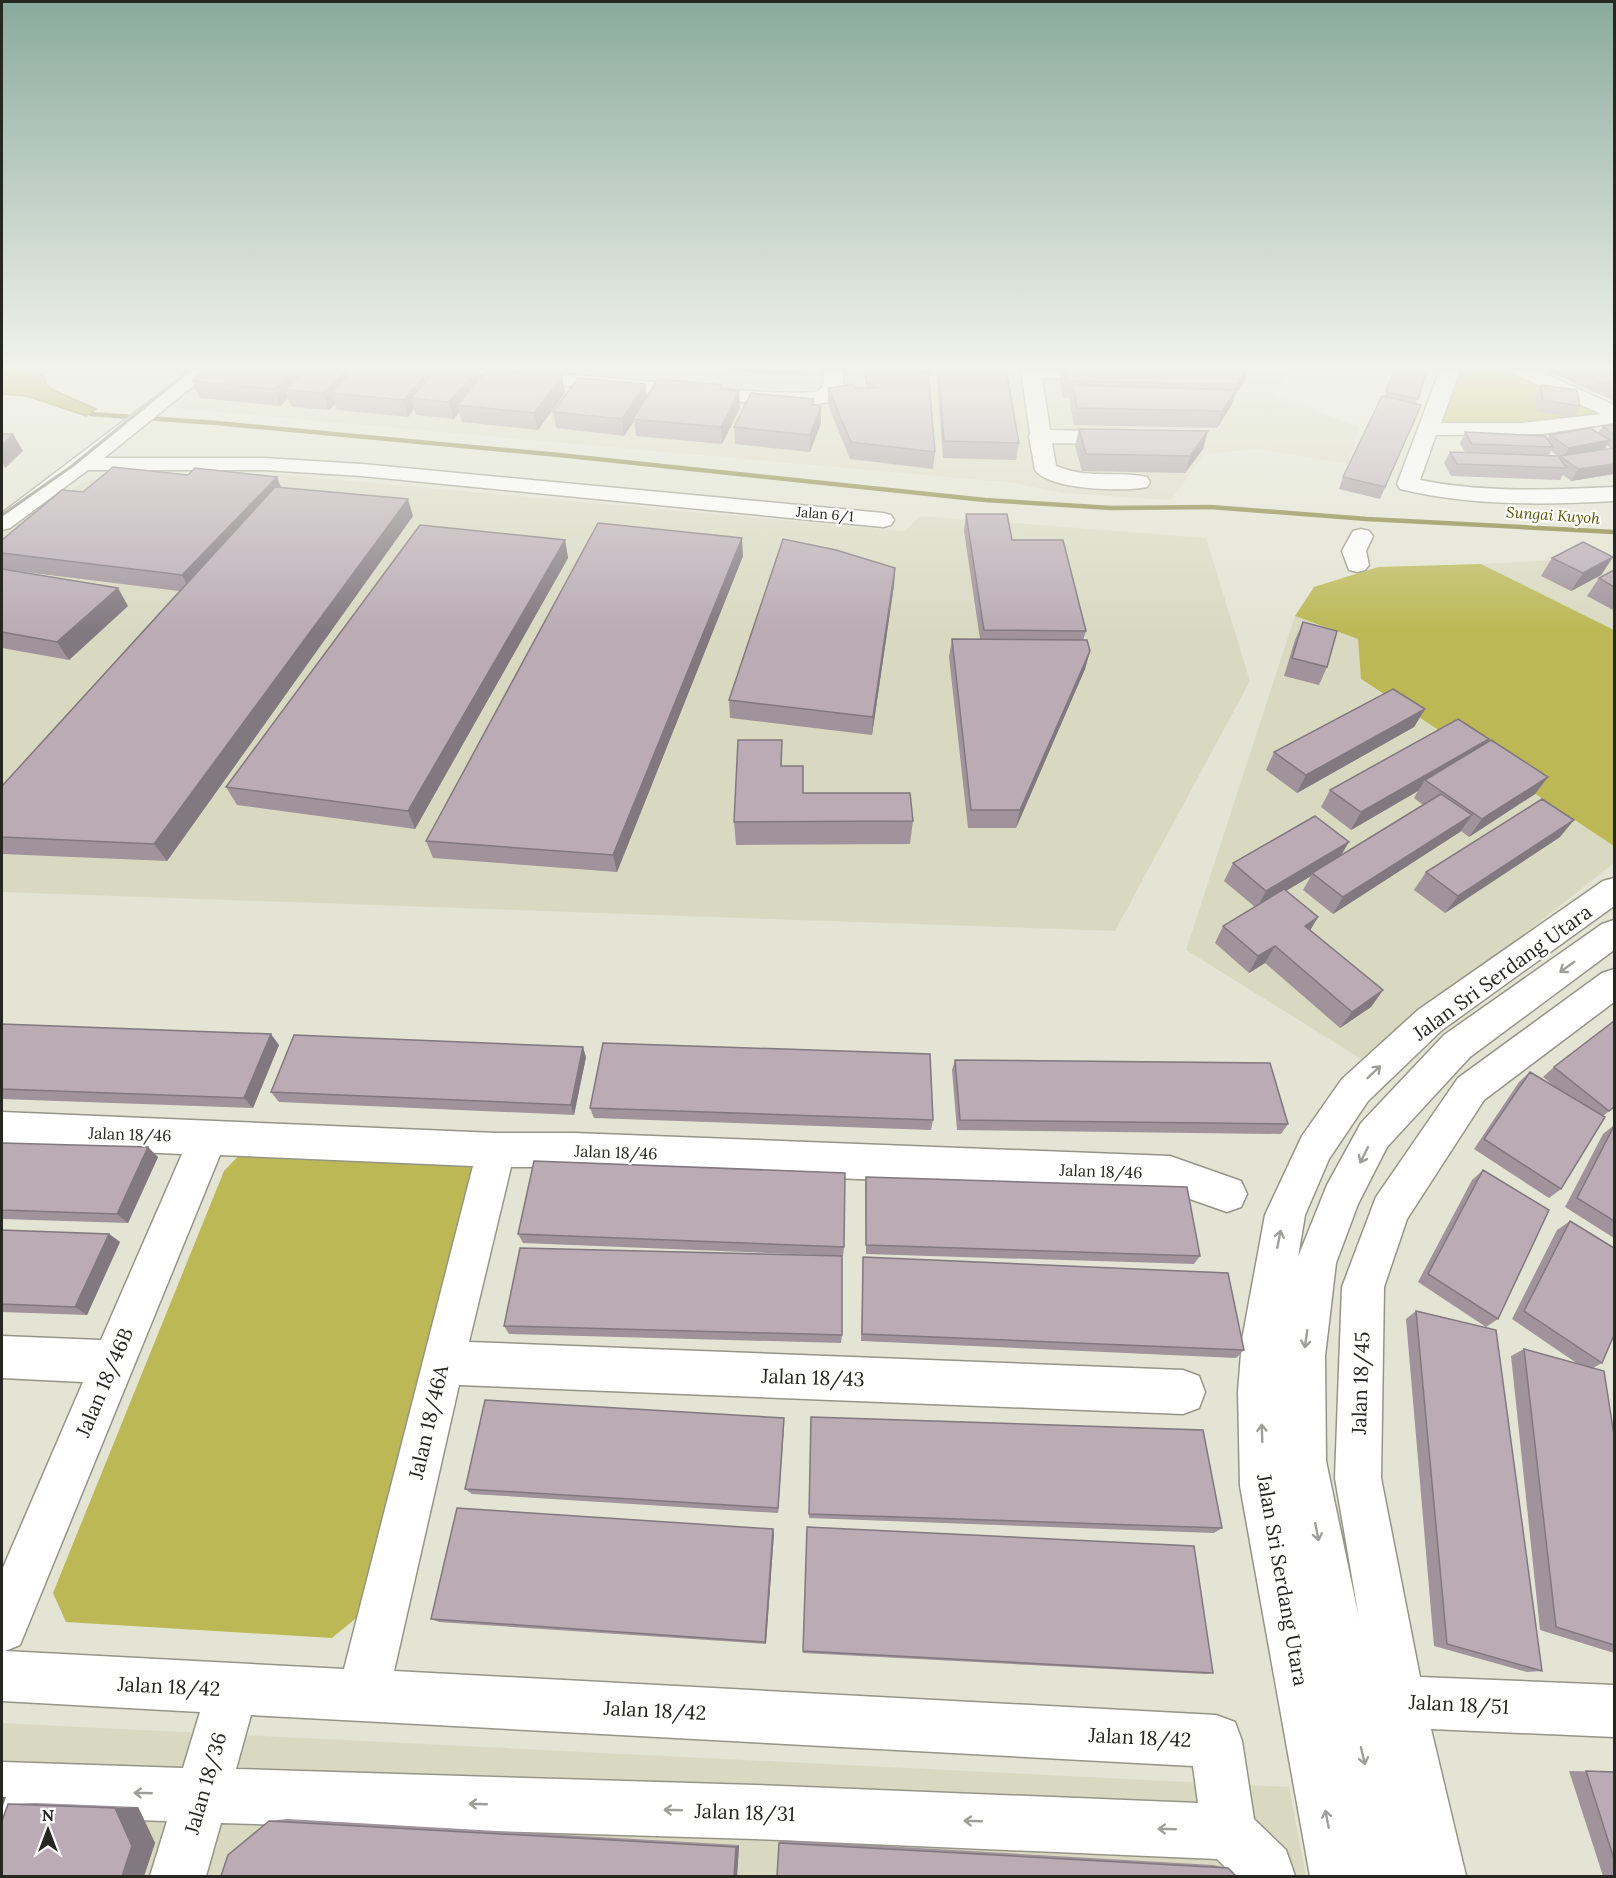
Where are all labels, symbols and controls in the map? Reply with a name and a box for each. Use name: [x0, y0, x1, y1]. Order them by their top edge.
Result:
street label: Jalan 6/1: [794, 502, 855, 525]
water label: Sungai Kuyoh: [1506, 502, 1601, 528]
street label: Jalan Sri Serdang Utara: [1407, 899, 1596, 1046]
one-way arrow: [1559, 961, 1576, 973]
one-way arrow: [1366, 1065, 1381, 1079]
street label: Jalan 18/46: [87, 1123, 172, 1146]
street label: Jalan 18/46: [573, 1141, 658, 1164]
one-way arrow: [1358, 1145, 1369, 1163]
street label: Jalan 18/46: [1058, 1160, 1143, 1183]
one-way arrow: [1274, 1230, 1285, 1249]
street label: Jalan 18/46B: [69, 1324, 139, 1442]
one-way arrow: [1300, 1328, 1311, 1348]
street label: Jalan 18/45: [1346, 1331, 1375, 1436]
street label: Jalan 18/46A: [403, 1362, 454, 1483]
street label: Jalan 18/43: [760, 1363, 865, 1392]
one-way arrow: [1256, 1423, 1267, 1443]
street label: Jalan Sri Serdang Utara: [1252, 1471, 1314, 1688]
one-way arrow: [1312, 1522, 1323, 1541]
street label: Jalan 18/42: [116, 1671, 221, 1702]
street label: Jalan 18/51: [1407, 1689, 1510, 1720]
street label: Jalan 18/42: [602, 1695, 707, 1726]
street label: Jalan 18/42: [1087, 1722, 1192, 1753]
street label: Jalan 18/36: [178, 1729, 232, 1838]
one-way arrow: [1358, 1747, 1370, 1766]
one-way arrow: [134, 1788, 154, 1799]
one-way arrow: [468, 1798, 488, 1809]
street label: Jalan 18/31: [693, 1798, 796, 1827]
north arrow: [18, 1800, 78, 1860]
one-way arrow: [663, 1804, 683, 1815]
text: N: [42, 1805, 54, 1825]
one-way arrow: [1321, 1810, 1332, 1829]
one-way arrow: [963, 1816, 983, 1827]
one-way arrow: [1158, 1824, 1178, 1835]

